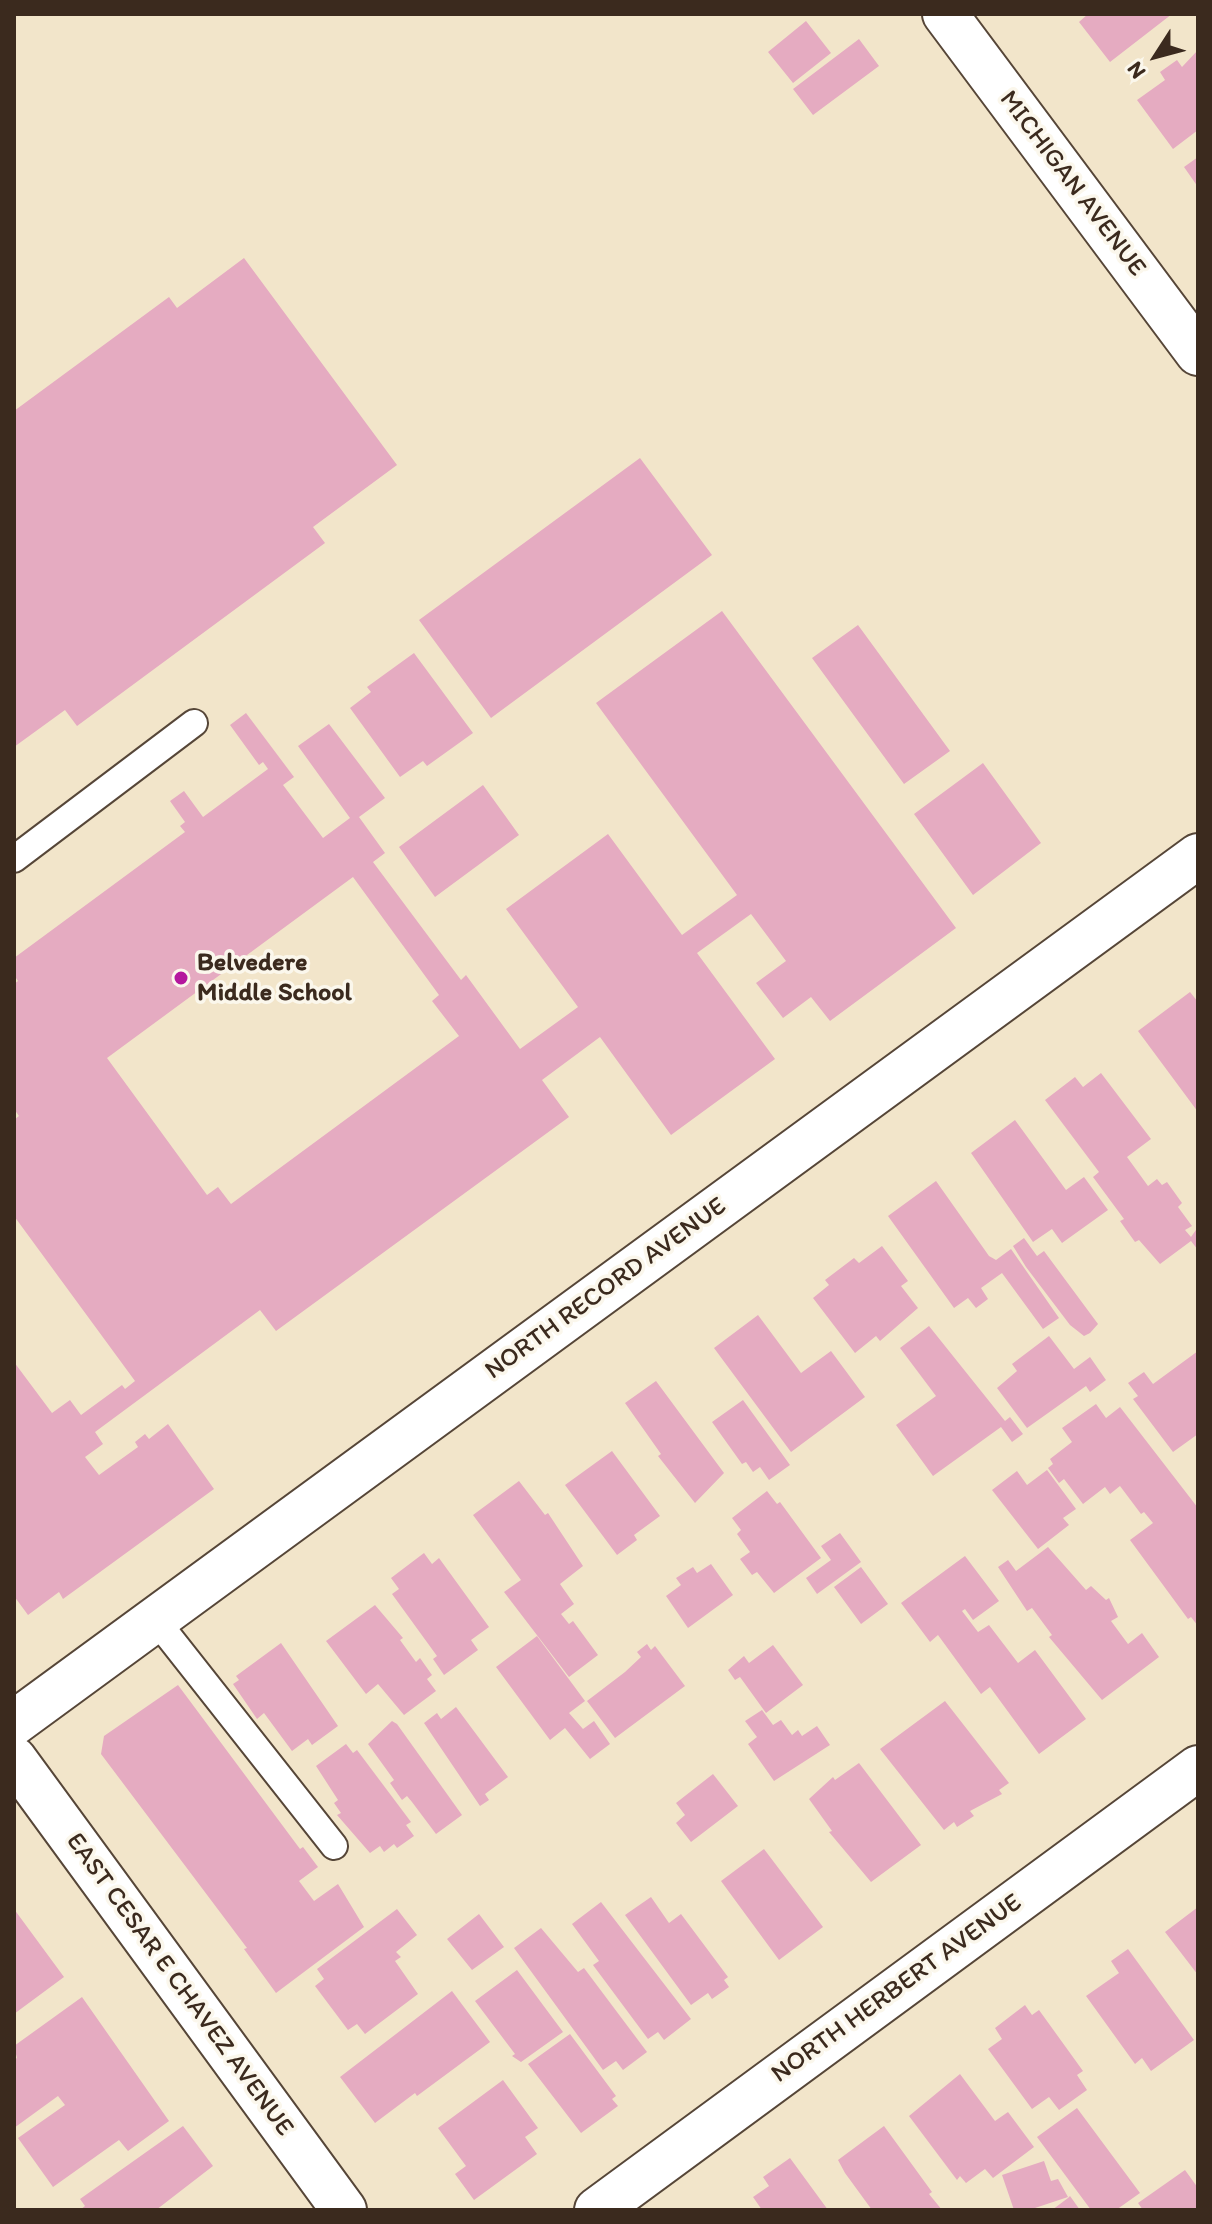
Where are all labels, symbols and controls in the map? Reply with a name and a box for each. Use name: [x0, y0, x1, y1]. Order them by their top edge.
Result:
north arrow: [1116, 16, 1196, 96]
text: N: [1121, 56, 1151, 84]
street label: MICHIGAN AVENUE: [992, 85, 1152, 283]
place label: Belvedere Middle School: [197, 947, 352, 1008]
marker: Belvedere Middle School: [172, 969, 190, 987]
street label: NORTH RECORD AVENUE: [479, 1191, 733, 1387]
street label: EAST CESAR E CHAVEZ AVENUE: [59, 1827, 299, 2143]
street label: NORTH HERBERT AVENUE: [766, 1888, 1028, 2090]

